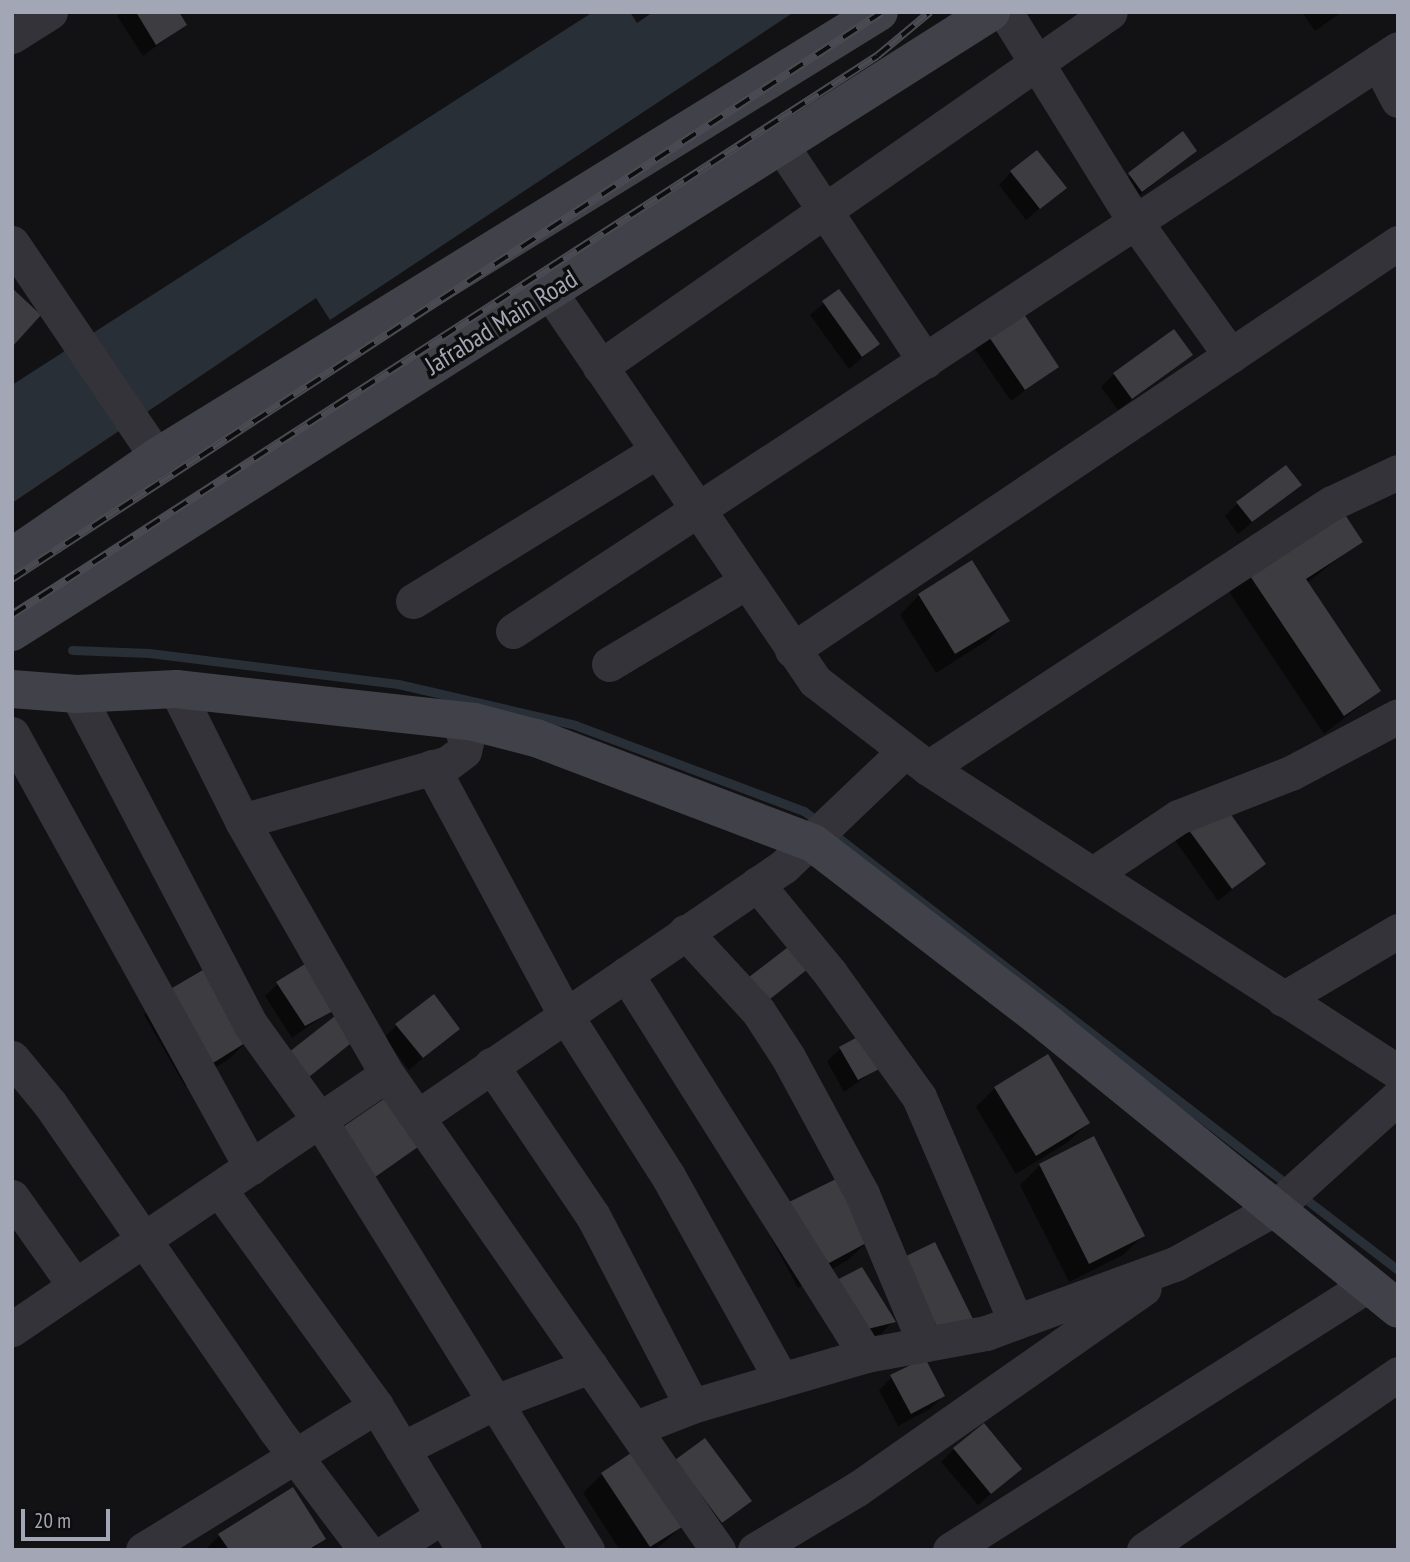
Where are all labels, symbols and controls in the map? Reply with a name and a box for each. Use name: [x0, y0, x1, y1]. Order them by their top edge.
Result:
street label: Jafrabad Main Road: [419, 263, 583, 381]
scale bar: [24, 1496, 114, 1540]
text: 20 m: [34, 1507, 71, 1534]

